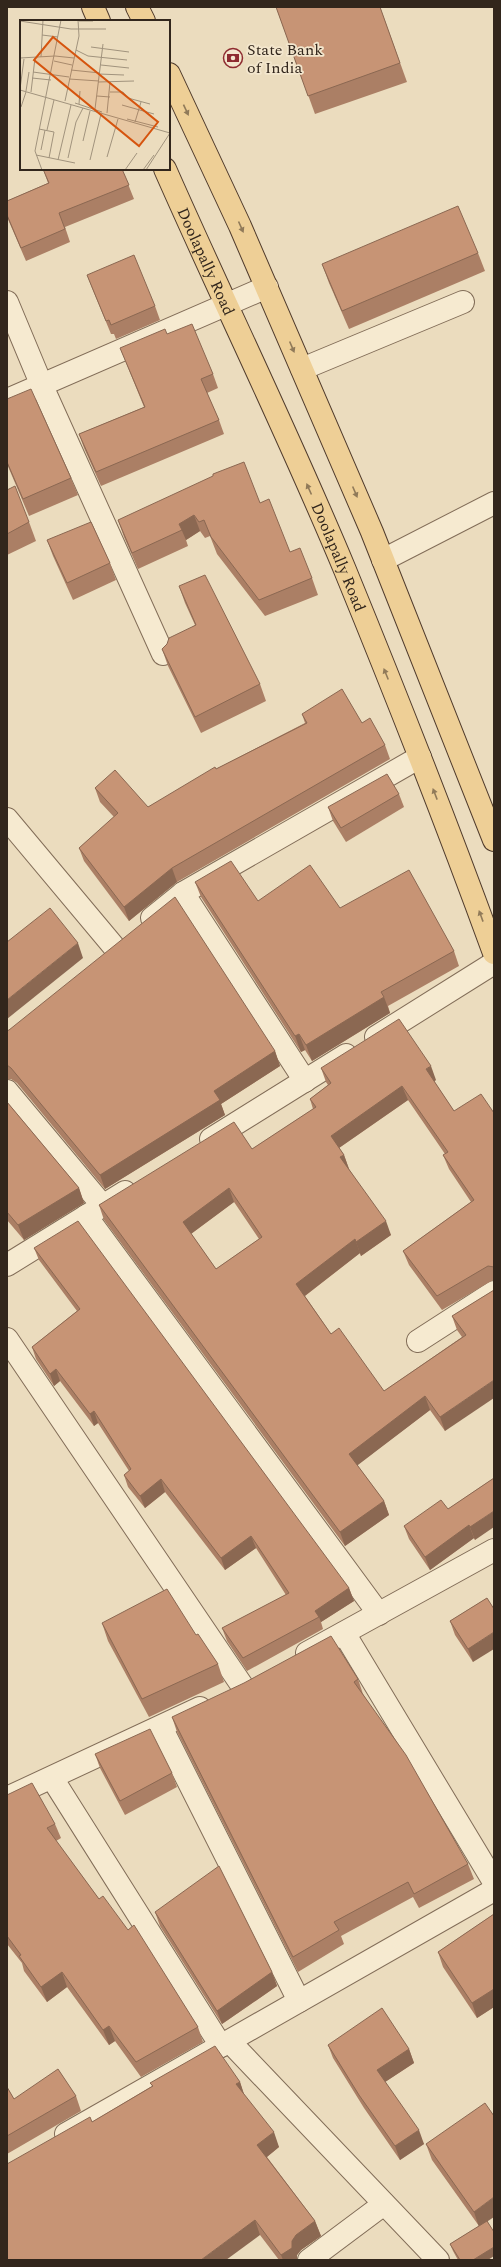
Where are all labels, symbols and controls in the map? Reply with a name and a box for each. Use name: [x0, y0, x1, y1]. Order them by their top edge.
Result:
inset map: [20, 20, 170, 170]
place label: State Bank of India: [247, 38, 323, 80]
bank icon: State Bank of India: [222, 47, 244, 69]
one-way arrow: [183, 104, 189, 115]
street label: Doolapally Road: [171, 204, 241, 320]
one-way arrow: [238, 222, 244, 233]
one-way arrow: [289, 341, 295, 352]
one-way arrow: [306, 483, 312, 495]
one-way arrow: [352, 486, 358, 497]
street label: Doolapally Road: [305, 499, 372, 615]
one-way arrow: [383, 667, 389, 679]
one-way arrow: [431, 788, 437, 800]
one-way arrow: [477, 910, 483, 922]

